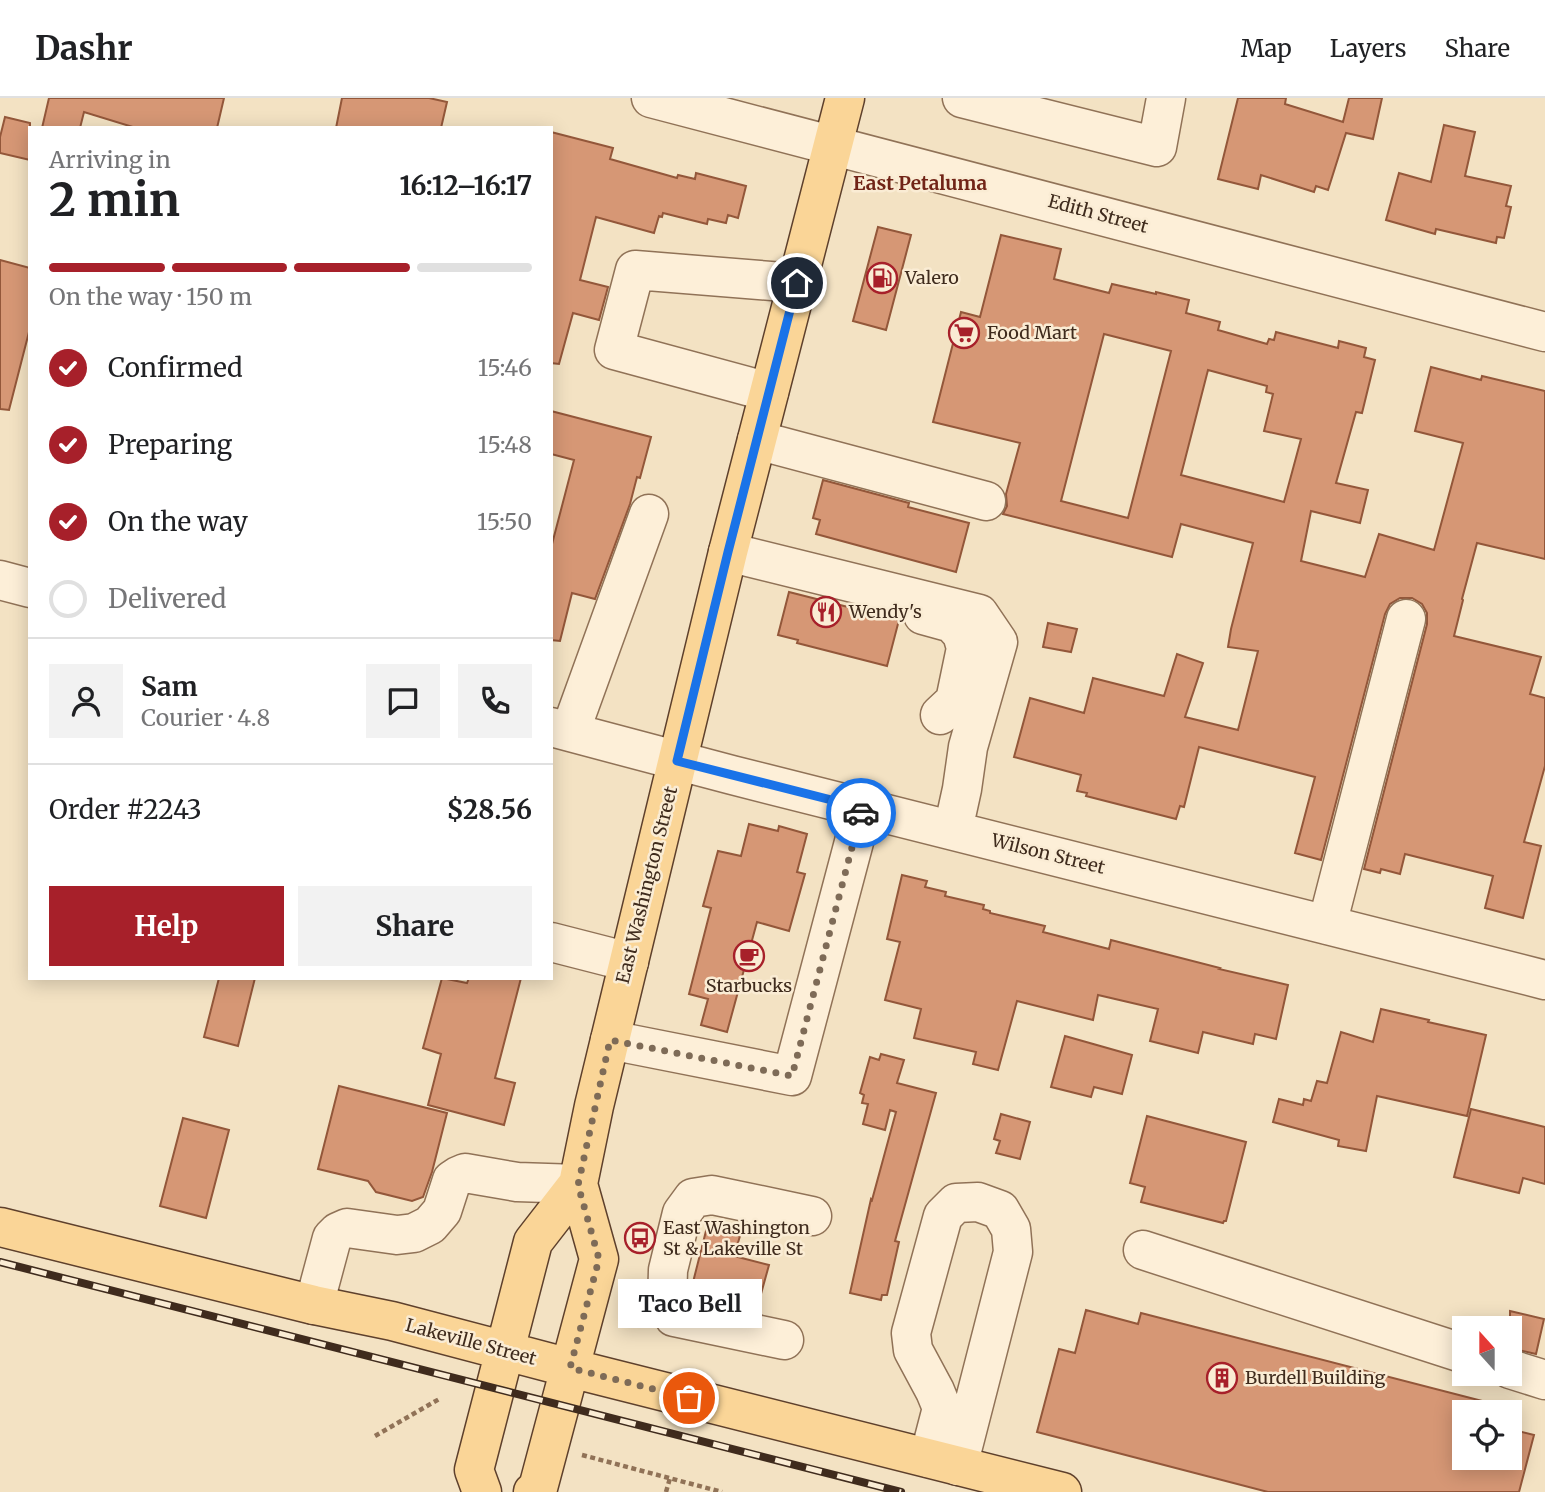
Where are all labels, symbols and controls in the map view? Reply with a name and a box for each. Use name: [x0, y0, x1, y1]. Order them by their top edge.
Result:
text: Dashr: [35, 28, 133, 69]
text: Map: [1241, 33, 1292, 64]
text: Layers: [1330, 33, 1406, 64]
text: Share: [1444, 33, 1510, 64]
text: Arriving in: [49, 145, 171, 174]
text: 16:12–16:17: [399, 169, 532, 202]
text: 2 min: [49, 171, 180, 229]
district label: East Petaluma: [853, 171, 987, 195]
street label: Edith Street: [1046, 189, 1151, 238]
pin: [767, 253, 827, 313]
fuel station icon: Valero: [865, 261, 899, 295]
icon: home: [778, 264, 816, 302]
place label: Valero: [904, 266, 959, 289]
text: On the way · 150 m: [49, 282, 252, 311]
supermarket icon: Food Mart: [947, 316, 981, 350]
place label: Food Mart: [987, 321, 1077, 344]
icon: check: [49, 349, 87, 387]
text: Confirmed: [108, 351, 243, 384]
text: 15:46: [478, 353, 532, 382]
icon: check: [49, 426, 87, 464]
text: Preparing: [108, 428, 232, 461]
text: 15:48: [478, 430, 532, 459]
icon: check: [49, 503, 87, 541]
text: On the way: [108, 505, 248, 538]
text: 15:50: [477, 507, 532, 536]
text: Delivered: [108, 582, 227, 615]
restaurant icon: Wendy's: [809, 595, 843, 629]
place label: Wendy's: [848, 600, 922, 623]
button: person: [49, 664, 123, 738]
button: chat: [366, 664, 440, 738]
button: phone: [458, 664, 532, 738]
text: Sam: [141, 670, 198, 703]
text: Courier · 4.8: [141, 703, 270, 732]
courier: [826, 778, 896, 848]
street label: East Washington Street: [611, 784, 682, 986]
text: Order #2243: [49, 793, 202, 826]
text: $28.56: [446, 793, 532, 826]
icon: car: [842, 794, 880, 832]
street label: Wilson Street: [988, 828, 1107, 879]
button: Help: [49, 886, 284, 966]
button: Share: [298, 886, 532, 966]
cafe icon: Starbucks: [732, 939, 766, 973]
place label: Starbucks: [706, 974, 792, 997]
place label: East Washington St & Lakeville St: [663, 1216, 810, 1260]
bus stop icon: East Washington St & Lakeville St: [623, 1221, 657, 1255]
callout: Taco Bell: [617, 1279, 761, 1328]
text: Taco Bell: [638, 1289, 742, 1318]
street label: Lakeville Street: [403, 1313, 539, 1370]
north arrow: [1452, 1316, 1522, 1386]
map controls: [1452, 1316, 1522, 1470]
building icon: Burdell Building: [1205, 1361, 1239, 1395]
place label: Burdell Building: [1245, 1366, 1386, 1389]
pin: [659, 1368, 719, 1428]
icon: bag: [670, 1379, 708, 1417]
button: locate: [1452, 1400, 1522, 1470]

